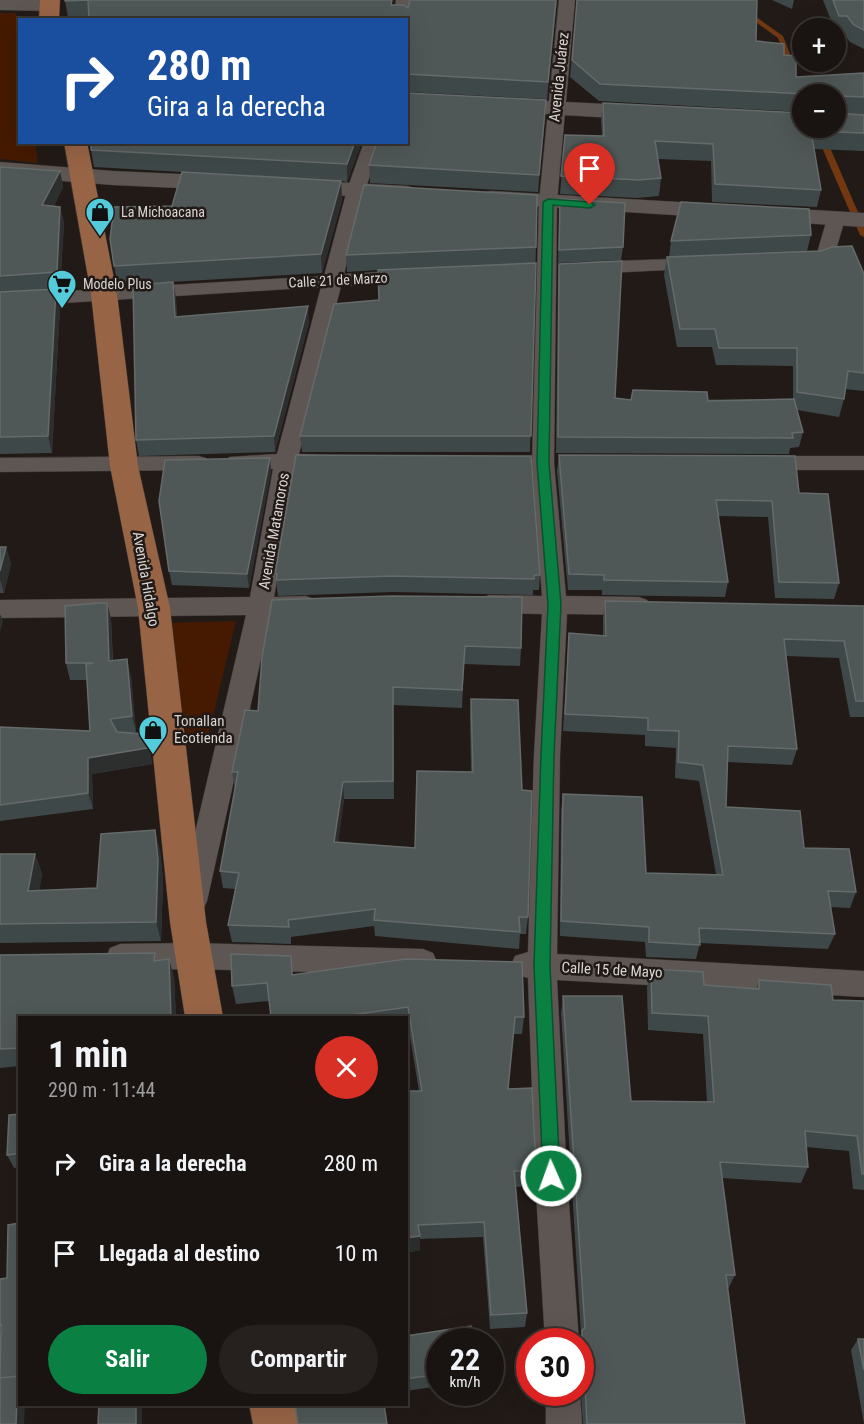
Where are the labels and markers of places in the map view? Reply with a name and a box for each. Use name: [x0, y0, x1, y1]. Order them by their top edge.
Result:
pin: [564, 143, 615, 205]
shop icon: La Michoacana: [84, 196, 116, 238]
place label: La Michoacana: [121, 204, 205, 220]
supermarket icon: Modelo Plus: [46, 268, 78, 310]
place label: Modelo Plus: [83, 276, 152, 292]
place label: Tonallan Ecotienda: [174, 712, 233, 747]
shop icon: Tonallan Ecotienda: [137, 714, 169, 756]

